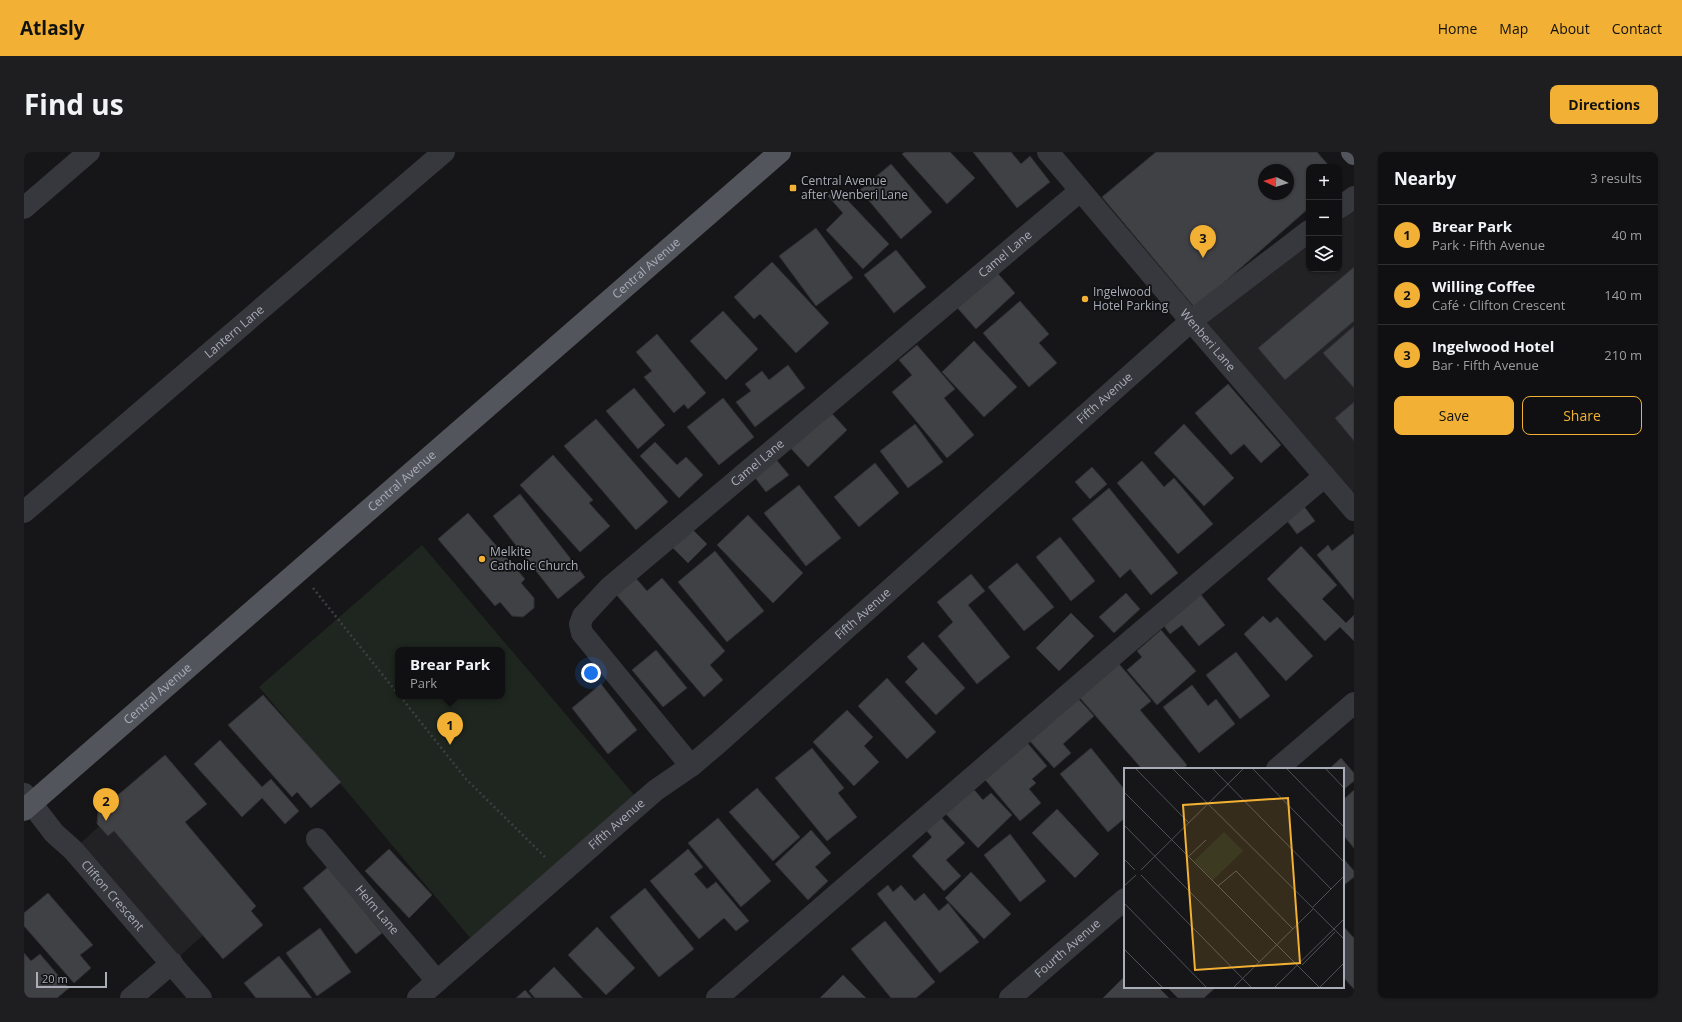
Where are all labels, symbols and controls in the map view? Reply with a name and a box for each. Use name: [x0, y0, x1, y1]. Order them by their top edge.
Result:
text: Atlasly: [20, 15, 85, 41]
text: Home: [1438, 19, 1477, 38]
text: Map: [1499, 19, 1528, 38]
text: About: [1550, 19, 1590, 38]
text: Contact: [1612, 19, 1662, 38]
text: Find us: [24, 85, 124, 123]
button: Directions: [1550, 85, 1658, 124]
north arrow: [1258, 164, 1294, 200]
map controls: [1306, 164, 1342, 272]
button: +: [1306, 164, 1342, 200]
text: Nearby: [1394, 167, 1456, 190]
text: 3 results: [1590, 169, 1642, 187]
place label: Central Avenue after Wenberi Lane: [801, 172, 908, 203]
marker: Central Avenue after Wenberi Lane: [788, 183, 798, 193]
button: −: [1306, 200, 1342, 236]
text: Brear Park: [1432, 216, 1512, 236]
pin: 3: [1190, 225, 1216, 258]
street label: Camel Lane: [974, 226, 1035, 281]
text: 1: [1403, 226, 1411, 244]
text: 40 m: [1612, 226, 1642, 244]
street label: Central Avenue: [608, 233, 684, 302]
button: layers: [1306, 236, 1342, 272]
text: Park · Fifth Avenue: [1432, 236, 1545, 254]
text: Willing Coffee: [1432, 276, 1535, 296]
place label: Ingelwood Hotel Parking: [1093, 283, 1169, 314]
text: 2: [1403, 286, 1411, 304]
text: 140 m: [1604, 286, 1642, 304]
marker: Ingelwood Hotel Parking: [1080, 294, 1090, 304]
text: Café · Clifton Crescent: [1432, 296, 1565, 314]
street label: Lantern Lane: [200, 301, 268, 362]
street label: Wenberi Lane: [1176, 305, 1240, 375]
text: Ingelwood Hotel: [1432, 336, 1554, 356]
text: 3: [1403, 346, 1411, 364]
text: 210 m: [1604, 346, 1642, 364]
text: Bar · Fifth Avenue: [1432, 356, 1539, 374]
street label: Fifth Avenue: [1072, 368, 1136, 427]
button: Save: [1394, 396, 1514, 435]
button: Share: [1522, 396, 1642, 435]
street label: Camel Lane: [727, 435, 788, 490]
street label: Central Avenue: [364, 446, 440, 515]
place label: Melkite Catholic Church: [490, 543, 578, 574]
marker: Melkite Catholic Church: [477, 554, 487, 564]
street label: Fifth Avenue: [831, 584, 894, 643]
popup: [395, 647, 505, 699]
text: Brear Park: [410, 654, 490, 674]
street label: Central Avenue: [119, 659, 195, 728]
your location: [581, 663, 601, 683]
text: Park: [410, 674, 437, 692]
pin: 1: [437, 712, 463, 745]
inset map: [1124, 768, 1344, 988]
pin: 2: [93, 788, 119, 821]
street label: Fifth Avenue: [585, 794, 648, 853]
street label: Clifton Crescent: [77, 856, 148, 934]
street label: Helm Lane: [352, 881, 403, 938]
street label: Fourth Avenue: [1031, 915, 1104, 981]
scale bar: [36, 970, 107, 989]
text: 20 m: [42, 971, 68, 986]

